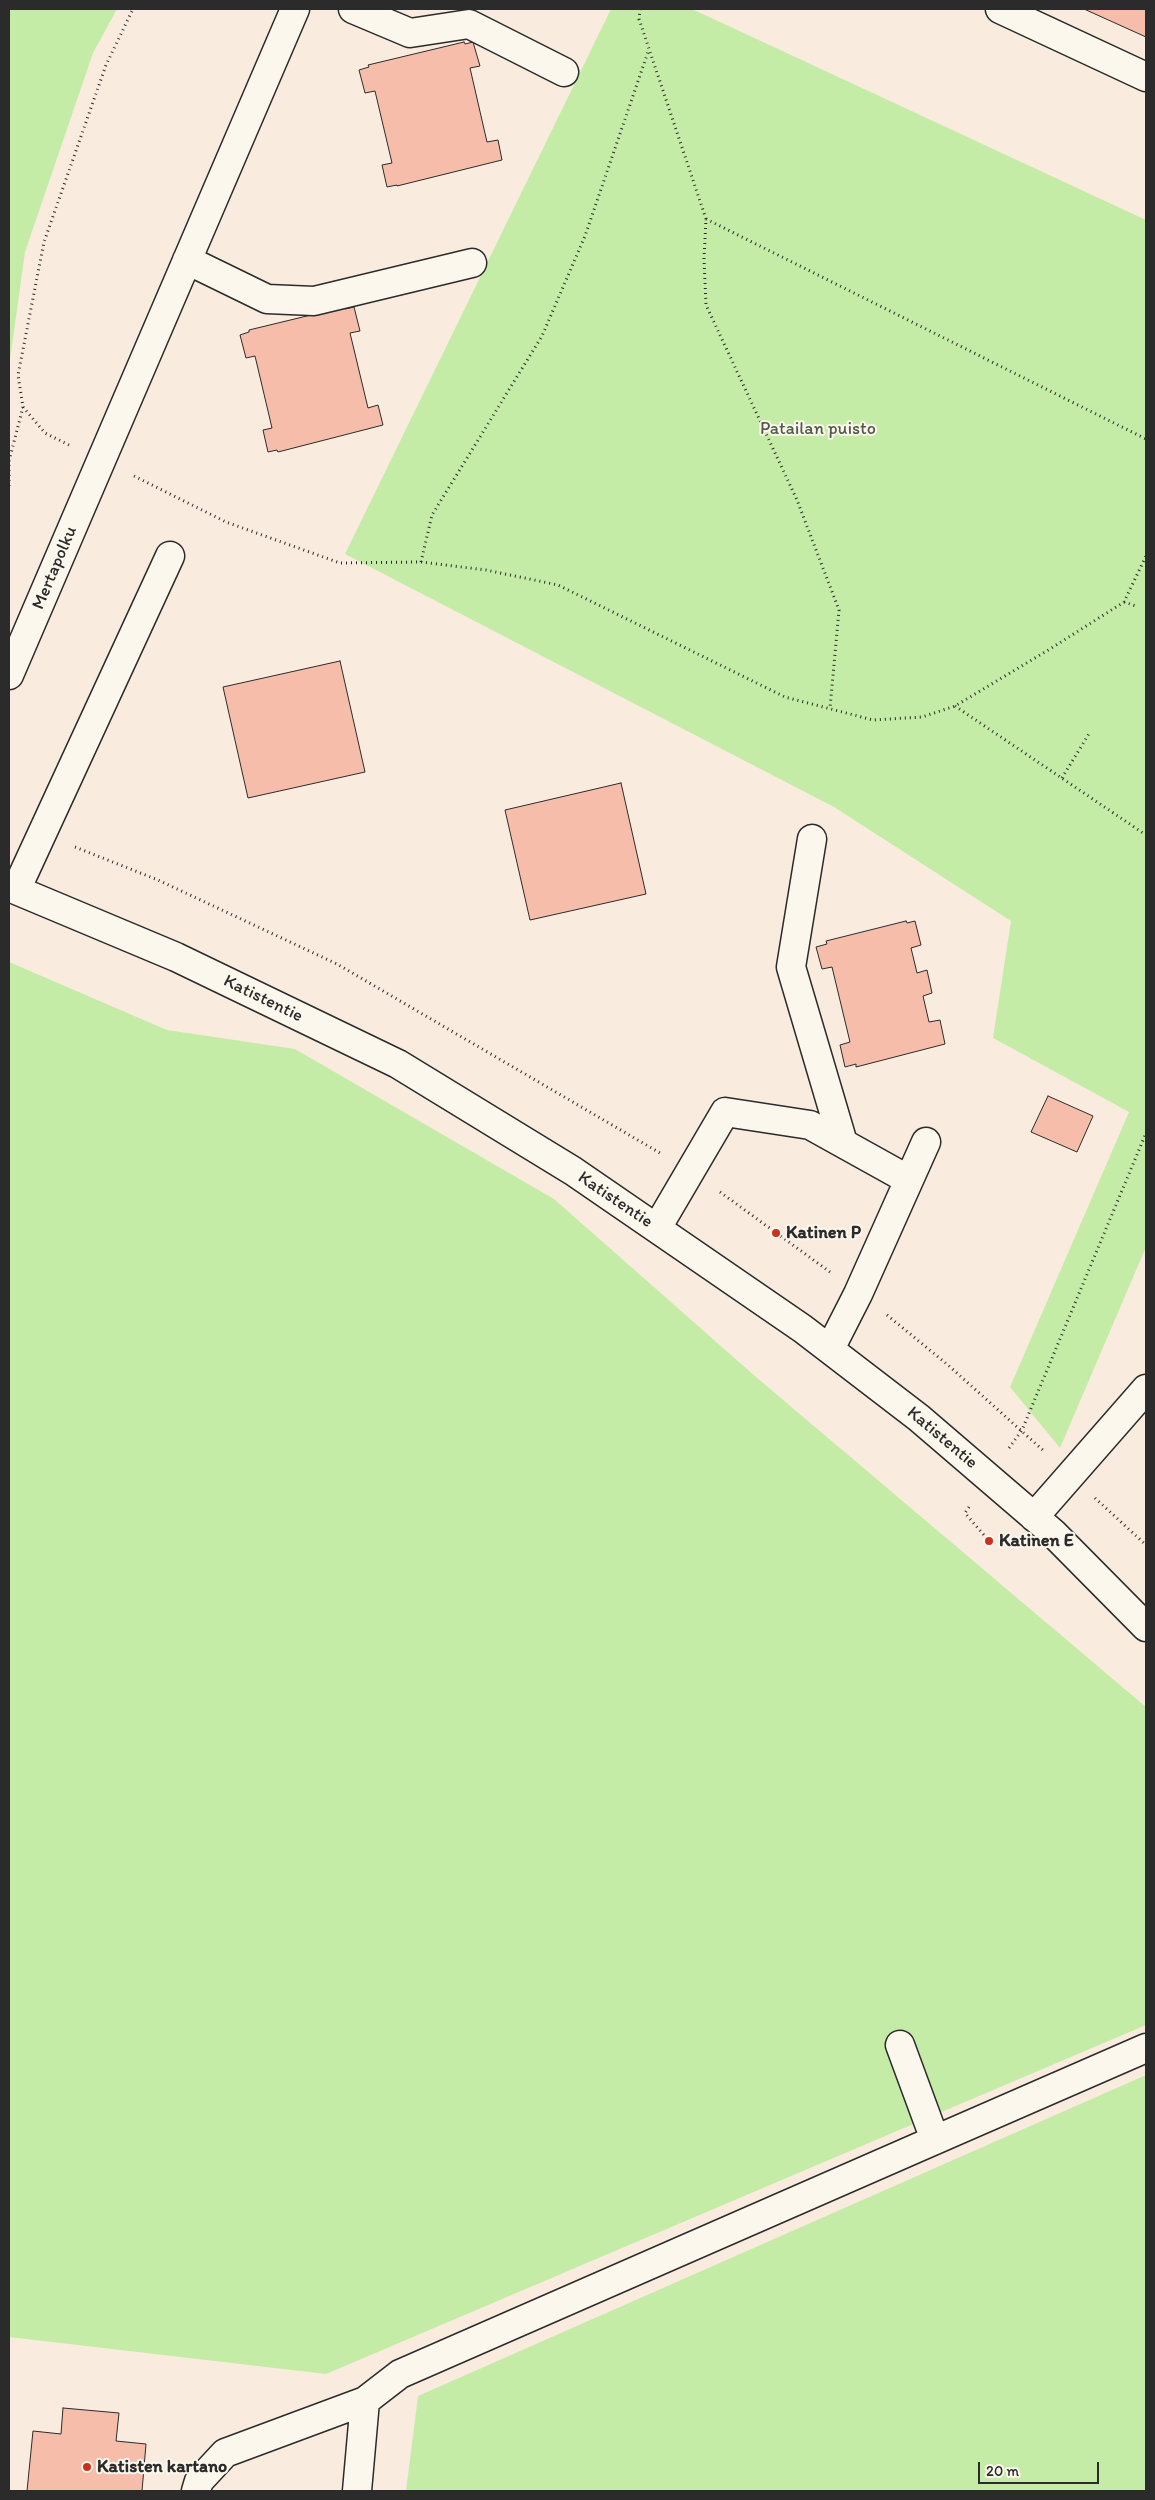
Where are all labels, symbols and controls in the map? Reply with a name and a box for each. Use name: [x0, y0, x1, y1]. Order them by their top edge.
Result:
park label: Patailan puisto: [760, 418, 876, 440]
street label: Mertapolku: [28, 523, 82, 613]
street label: Katistentie: [220, 971, 306, 1027]
street label: Katistentie: [573, 1167, 657, 1233]
place label: Katinen P: [786, 1222, 861, 1244]
marker: Katinen P: [770, 1227, 782, 1239]
street label: Katistentie: [902, 1402, 982, 1474]
place label: Katinen E: [999, 1530, 1074, 1552]
marker: Katinen E: [983, 1535, 995, 1547]
scale bar: [980, 2452, 1101, 2484]
place label: Katisten kartano: [97, 2456, 227, 2478]
marker: Katisten kartano: [81, 2461, 93, 2473]
text: 20 m: [986, 2462, 1019, 2480]

